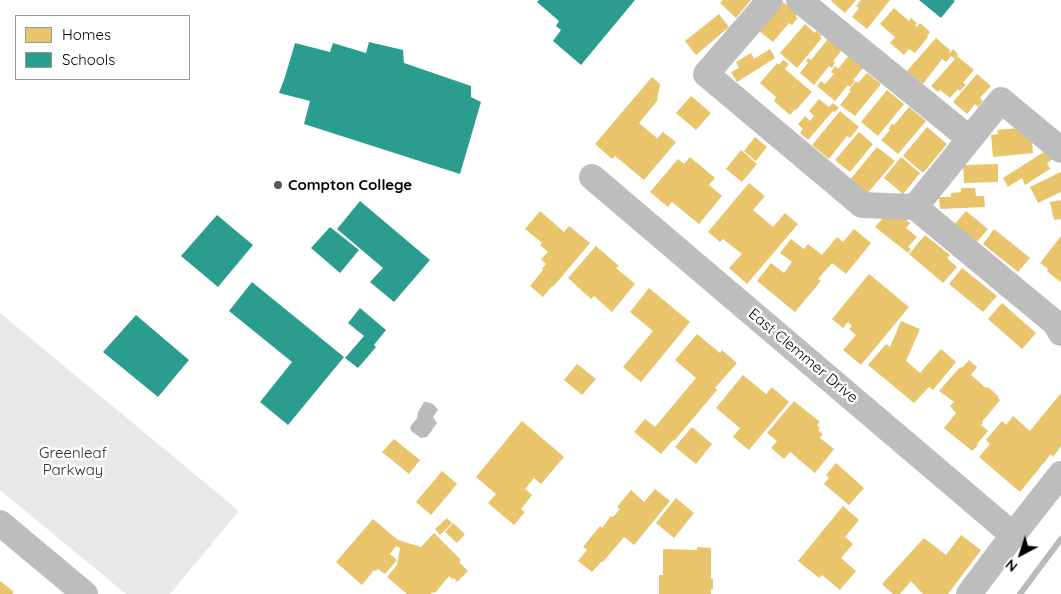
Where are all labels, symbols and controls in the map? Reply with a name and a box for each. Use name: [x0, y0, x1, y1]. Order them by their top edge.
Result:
legend: [15, 15, 190, 80]
text: Homes: [62, 25, 111, 44]
text: Schools: [62, 50, 115, 69]
place label: Compton College: [288, 176, 412, 194]
marker: Compton College: [272, 179, 284, 191]
street label: East Clemmer Drive: [745, 305, 861, 407]
park label: Greenleaf Parkway: [39, 444, 107, 479]
north arrow: [996, 529, 1046, 579]
text: N: [1002, 555, 1021, 576]

